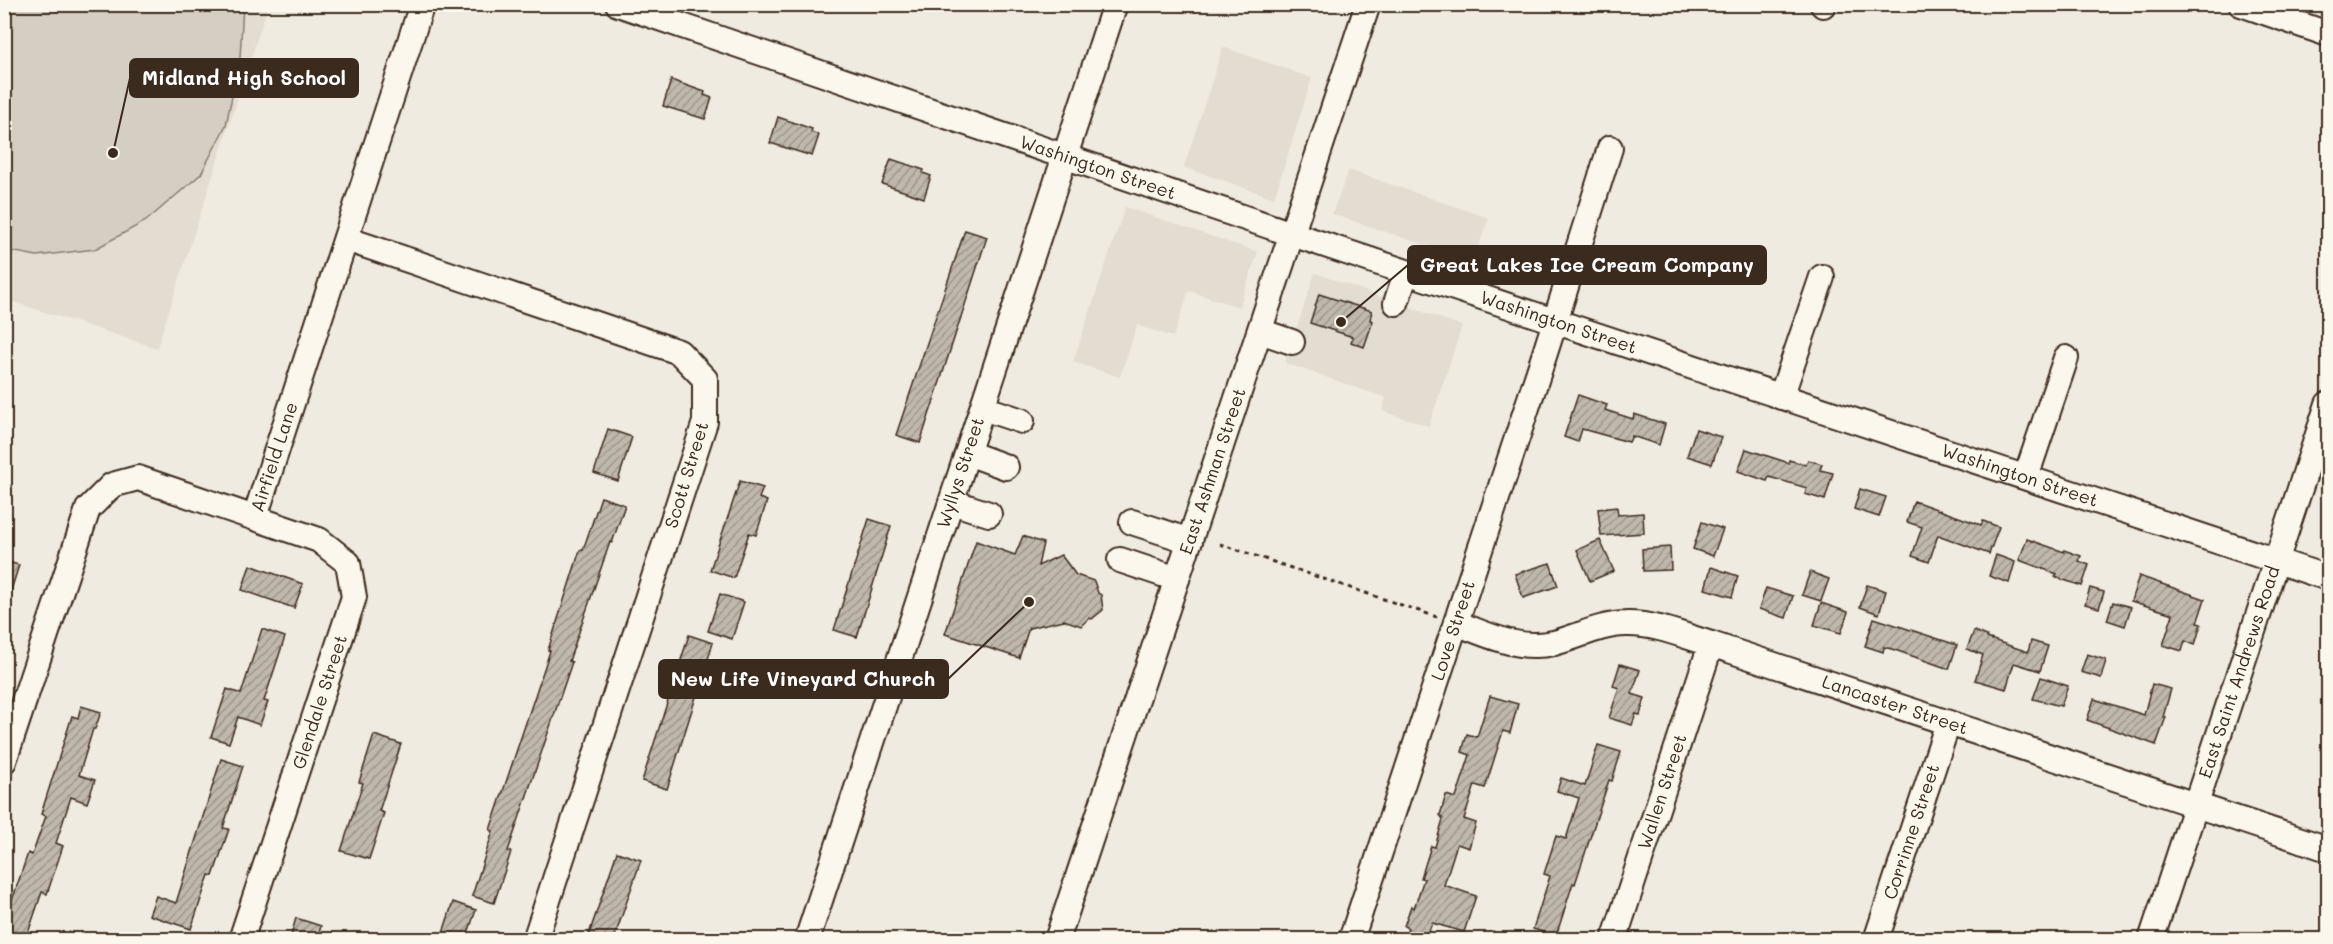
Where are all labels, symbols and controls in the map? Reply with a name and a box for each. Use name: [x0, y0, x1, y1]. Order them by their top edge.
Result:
callout: Midland High School: [130, 59, 358, 97]
text: Midland High School: [142, 64, 346, 90]
street label: Washington Street: [1017, 129, 1179, 205]
callout: Great Lakes Ice Cream Company: [1408, 246, 1766, 284]
text: Great Lakes Ice Cream Company: [1420, 251, 1754, 277]
street label: Washington Street: [1477, 284, 1640, 359]
street label: East Ashman Street: [1173, 385, 1251, 557]
street label: Airfield Lane: [244, 399, 303, 515]
street label: Wyllys Street: [930, 414, 989, 531]
street label: Scott Street: [658, 418, 714, 531]
street label: Washington Street: [1939, 438, 2101, 512]
street label: East Saint Andrews Road: [2192, 563, 2285, 781]
street label: Love Street: [1425, 577, 1480, 683]
street label: Glendale Street: [286, 631, 352, 772]
callout: New Life Vineyard Church: [659, 660, 948, 698]
text: New Life Vineyard Church: [671, 665, 935, 691]
street label: Lancaster Street: [1819, 669, 1971, 740]
street label: Wallen Street: [1631, 731, 1692, 852]
street label: Corrinne Street: [1877, 761, 1945, 902]

